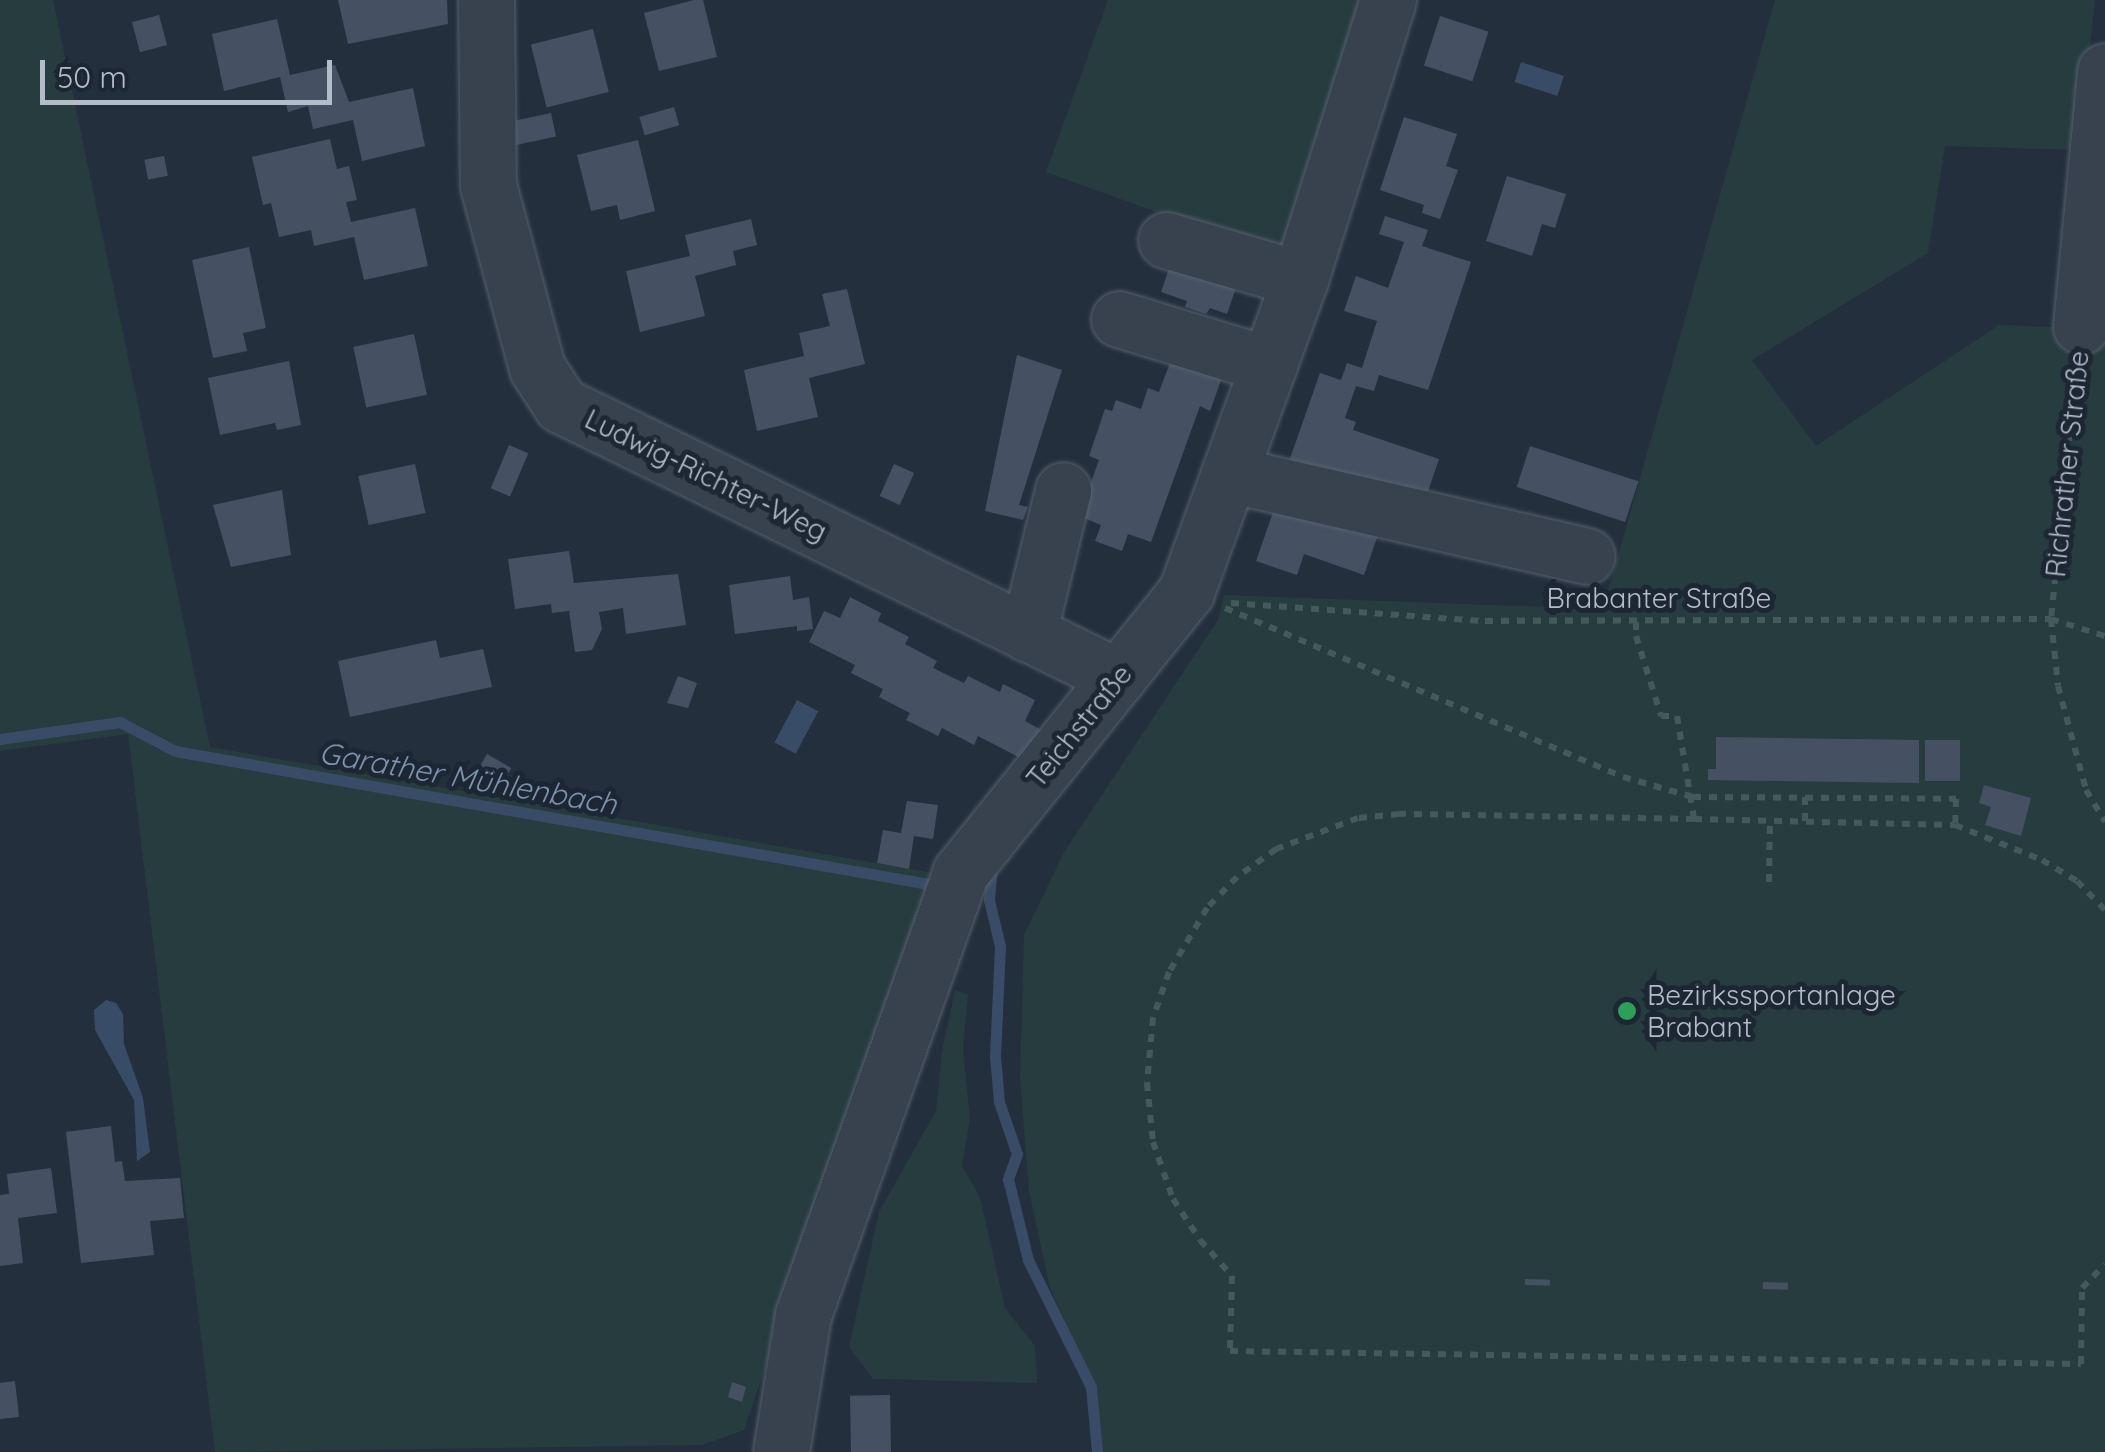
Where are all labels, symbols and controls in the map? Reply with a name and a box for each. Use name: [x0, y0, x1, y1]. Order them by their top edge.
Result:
scale bar: [45, 40, 338, 102]
text: 50 m: [57, 58, 127, 96]
street label: Richrather Straße: [2038, 349, 2096, 579]
street label: Ludwig-Richter-Weg: [580, 402, 832, 548]
street label: Brabanter Straße: [1547, 581, 1771, 615]
street label: Teichstraße: [1019, 658, 1139, 794]
water label: Garather Mühlenbach: [316, 734, 620, 822]
place label: Bezirkssportanlage Brabant: [1647, 978, 1896, 1044]
marker: Bezirkssportanlage Brabant: [1616, 1000, 1638, 1022]

